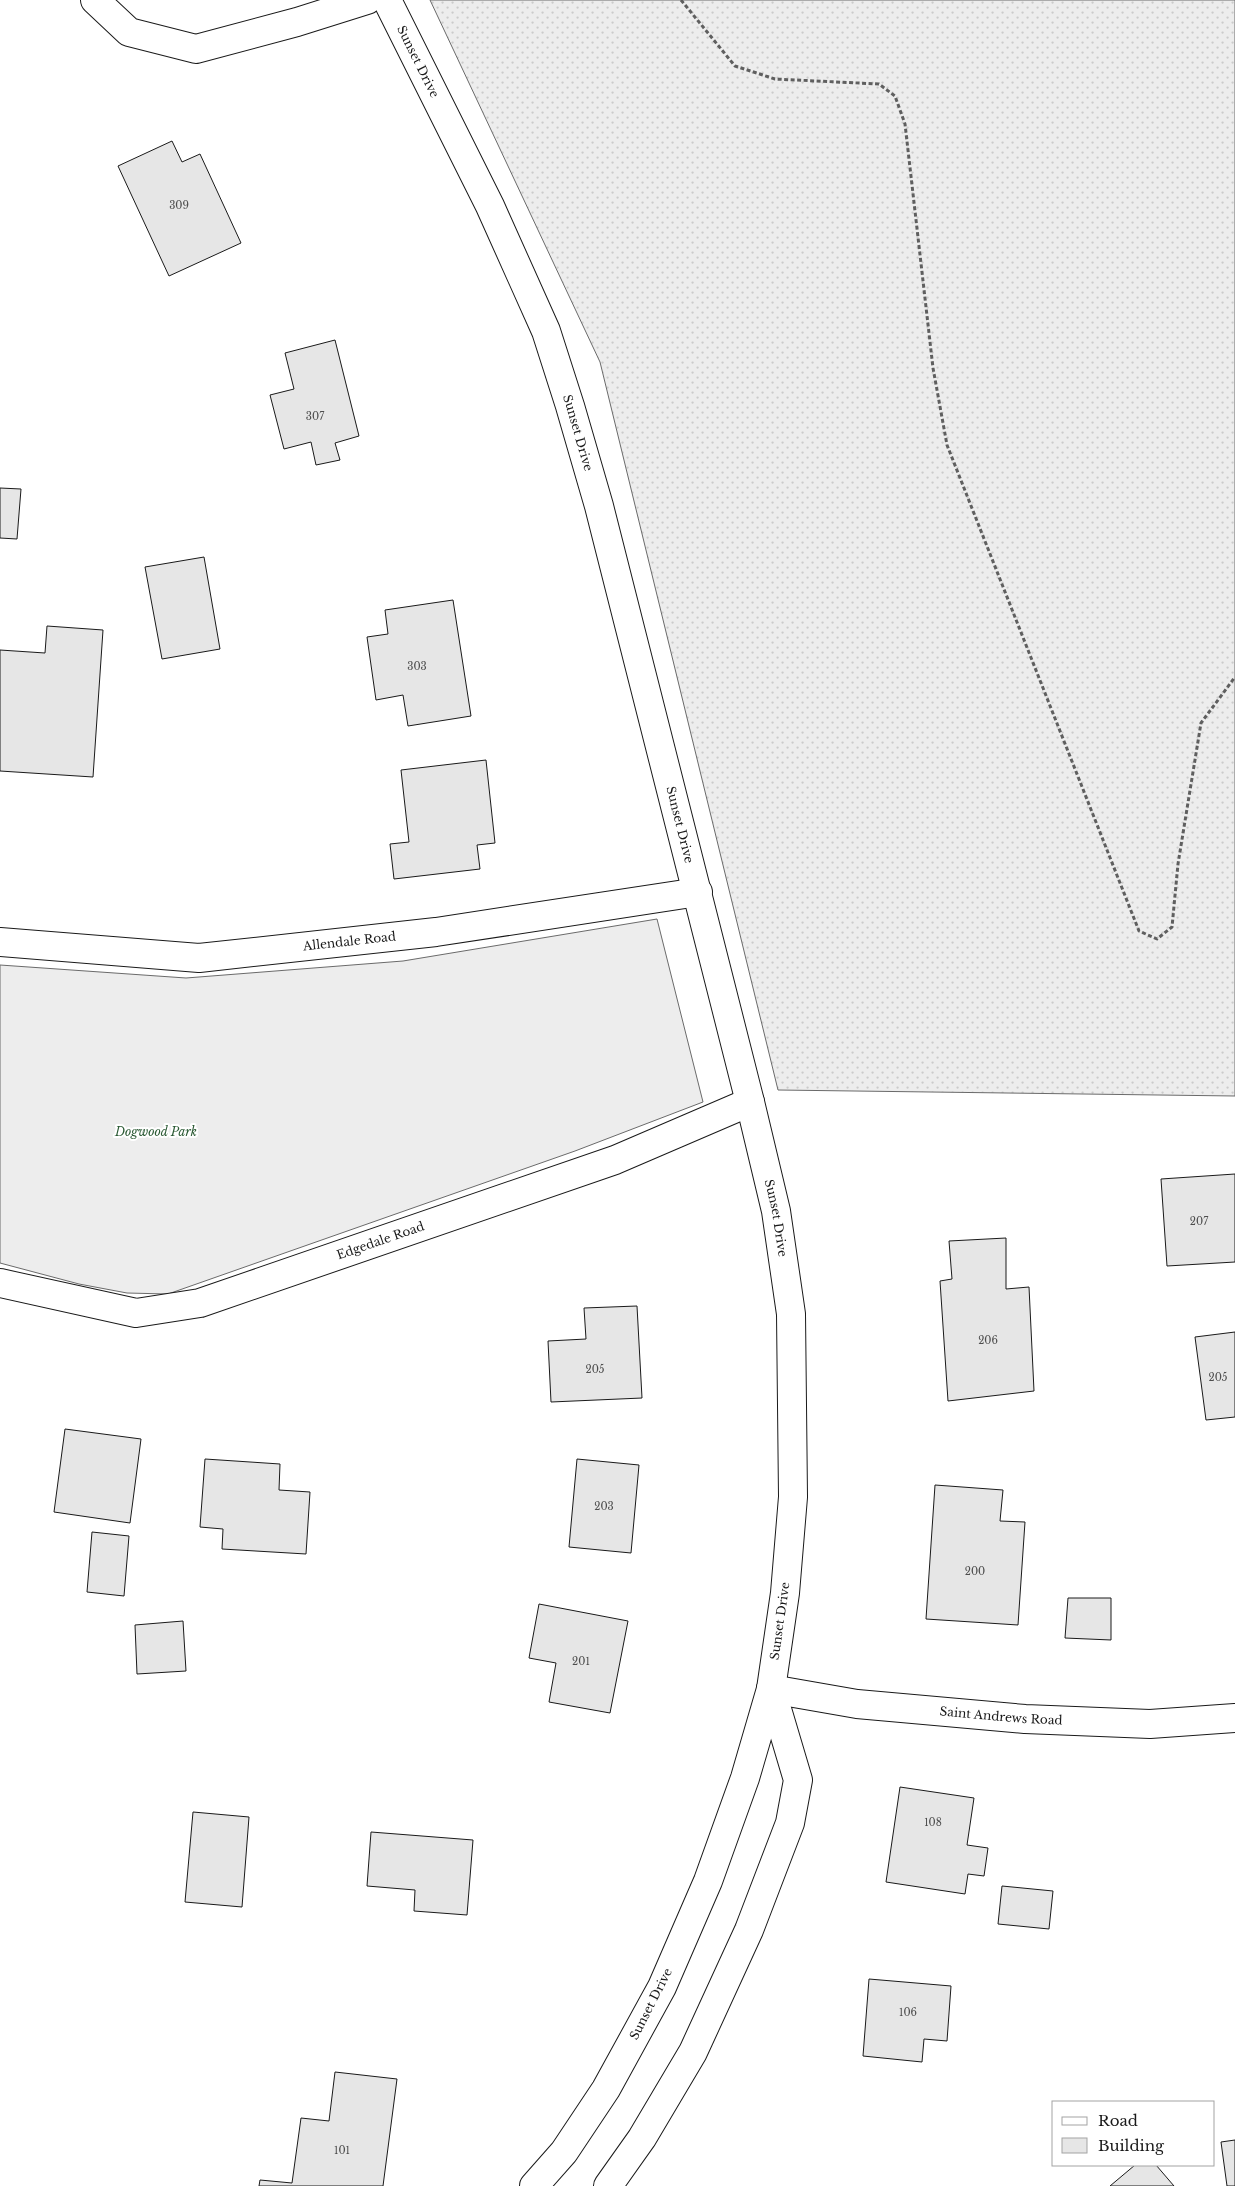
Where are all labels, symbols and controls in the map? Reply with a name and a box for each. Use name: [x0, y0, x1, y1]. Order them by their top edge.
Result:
street label: Sunset Drive: [394, 23, 443, 100]
house number: 309: [169, 199, 189, 212]
street label: Sunset Drive: [560, 393, 596, 473]
house number: 307: [306, 410, 325, 423]
house number: 303: [407, 660, 427, 673]
street label: Sunset Drive: [663, 785, 697, 865]
street label: Allendale Road: [301, 928, 397, 954]
park label: Dogwood Park: [114, 1124, 197, 1139]
street label: Sunset Drive: [762, 1178, 791, 1258]
house number: 207: [1190, 1215, 1209, 1228]
street label: Edgedale Road: [335, 1218, 426, 1262]
house number: 206: [978, 1334, 998, 1347]
house number: 205: [586, 1363, 605, 1376]
house number: 205: [1209, 1371, 1228, 1384]
house number: 203: [594, 1500, 614, 1513]
house number: 200: [965, 1565, 985, 1578]
street label: Sunset Drive: [767, 1581, 792, 1661]
house number: 201: [572, 1655, 590, 1668]
street label: Saint Andrews Road: [939, 1703, 1063, 1728]
house number: 108: [924, 1816, 942, 1829]
street label: Sunset Drive: [626, 1965, 675, 2042]
house number: 106: [899, 2006, 917, 2019]
legend: [1052, 2101, 1215, 2166]
text: Road: [1098, 2111, 1138, 2130]
text: Building: [1098, 2136, 1165, 2155]
house number: 101: [334, 2144, 350, 2157]

